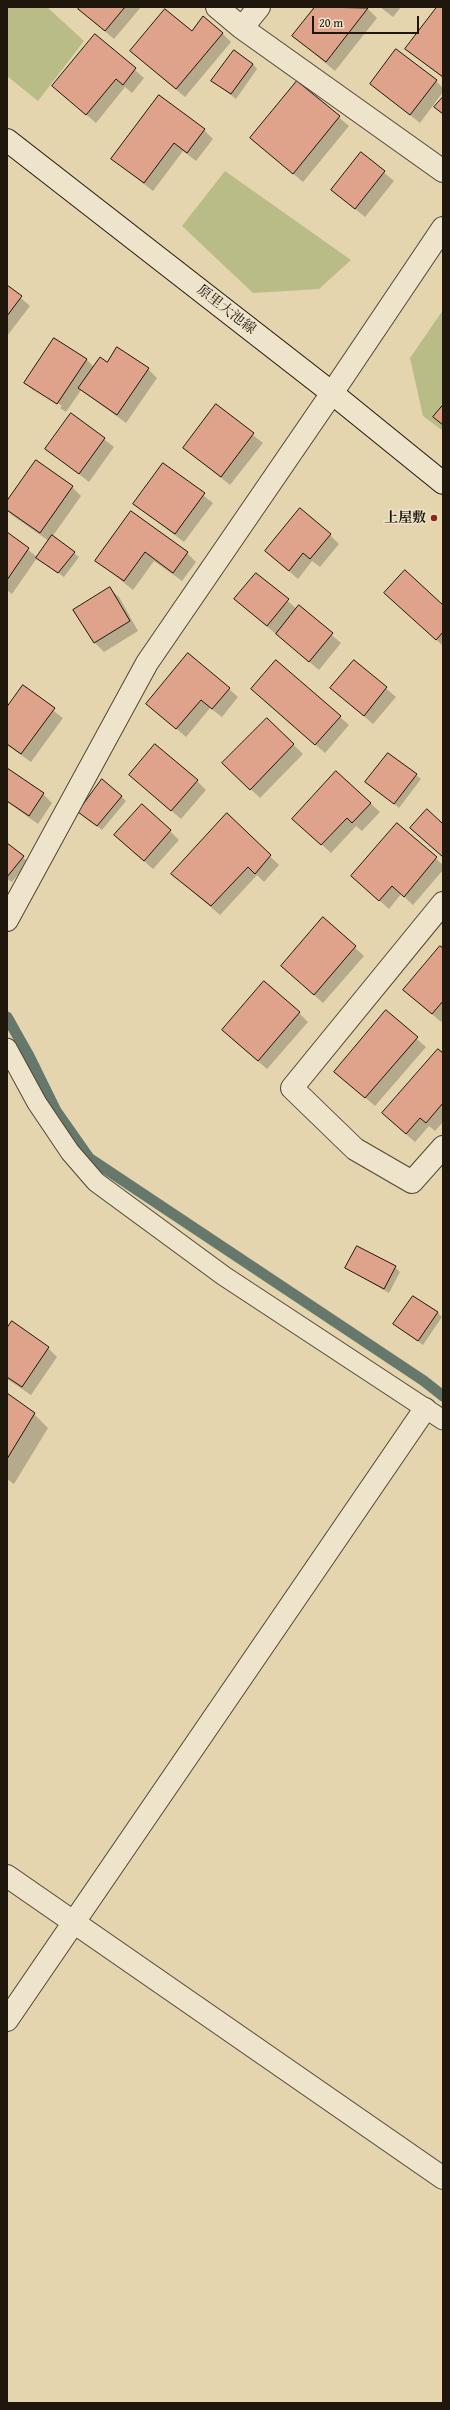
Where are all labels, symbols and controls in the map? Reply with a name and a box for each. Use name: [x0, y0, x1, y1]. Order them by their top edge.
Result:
scale bar: [314, 8, 421, 34]
text: 20 m: [319, 14, 343, 31]
street label: 原里大池線: [193, 282, 259, 338]
place label: 上屋敷: [384, 510, 426, 526]
marker: 上屋敷: [429, 513, 439, 523]

